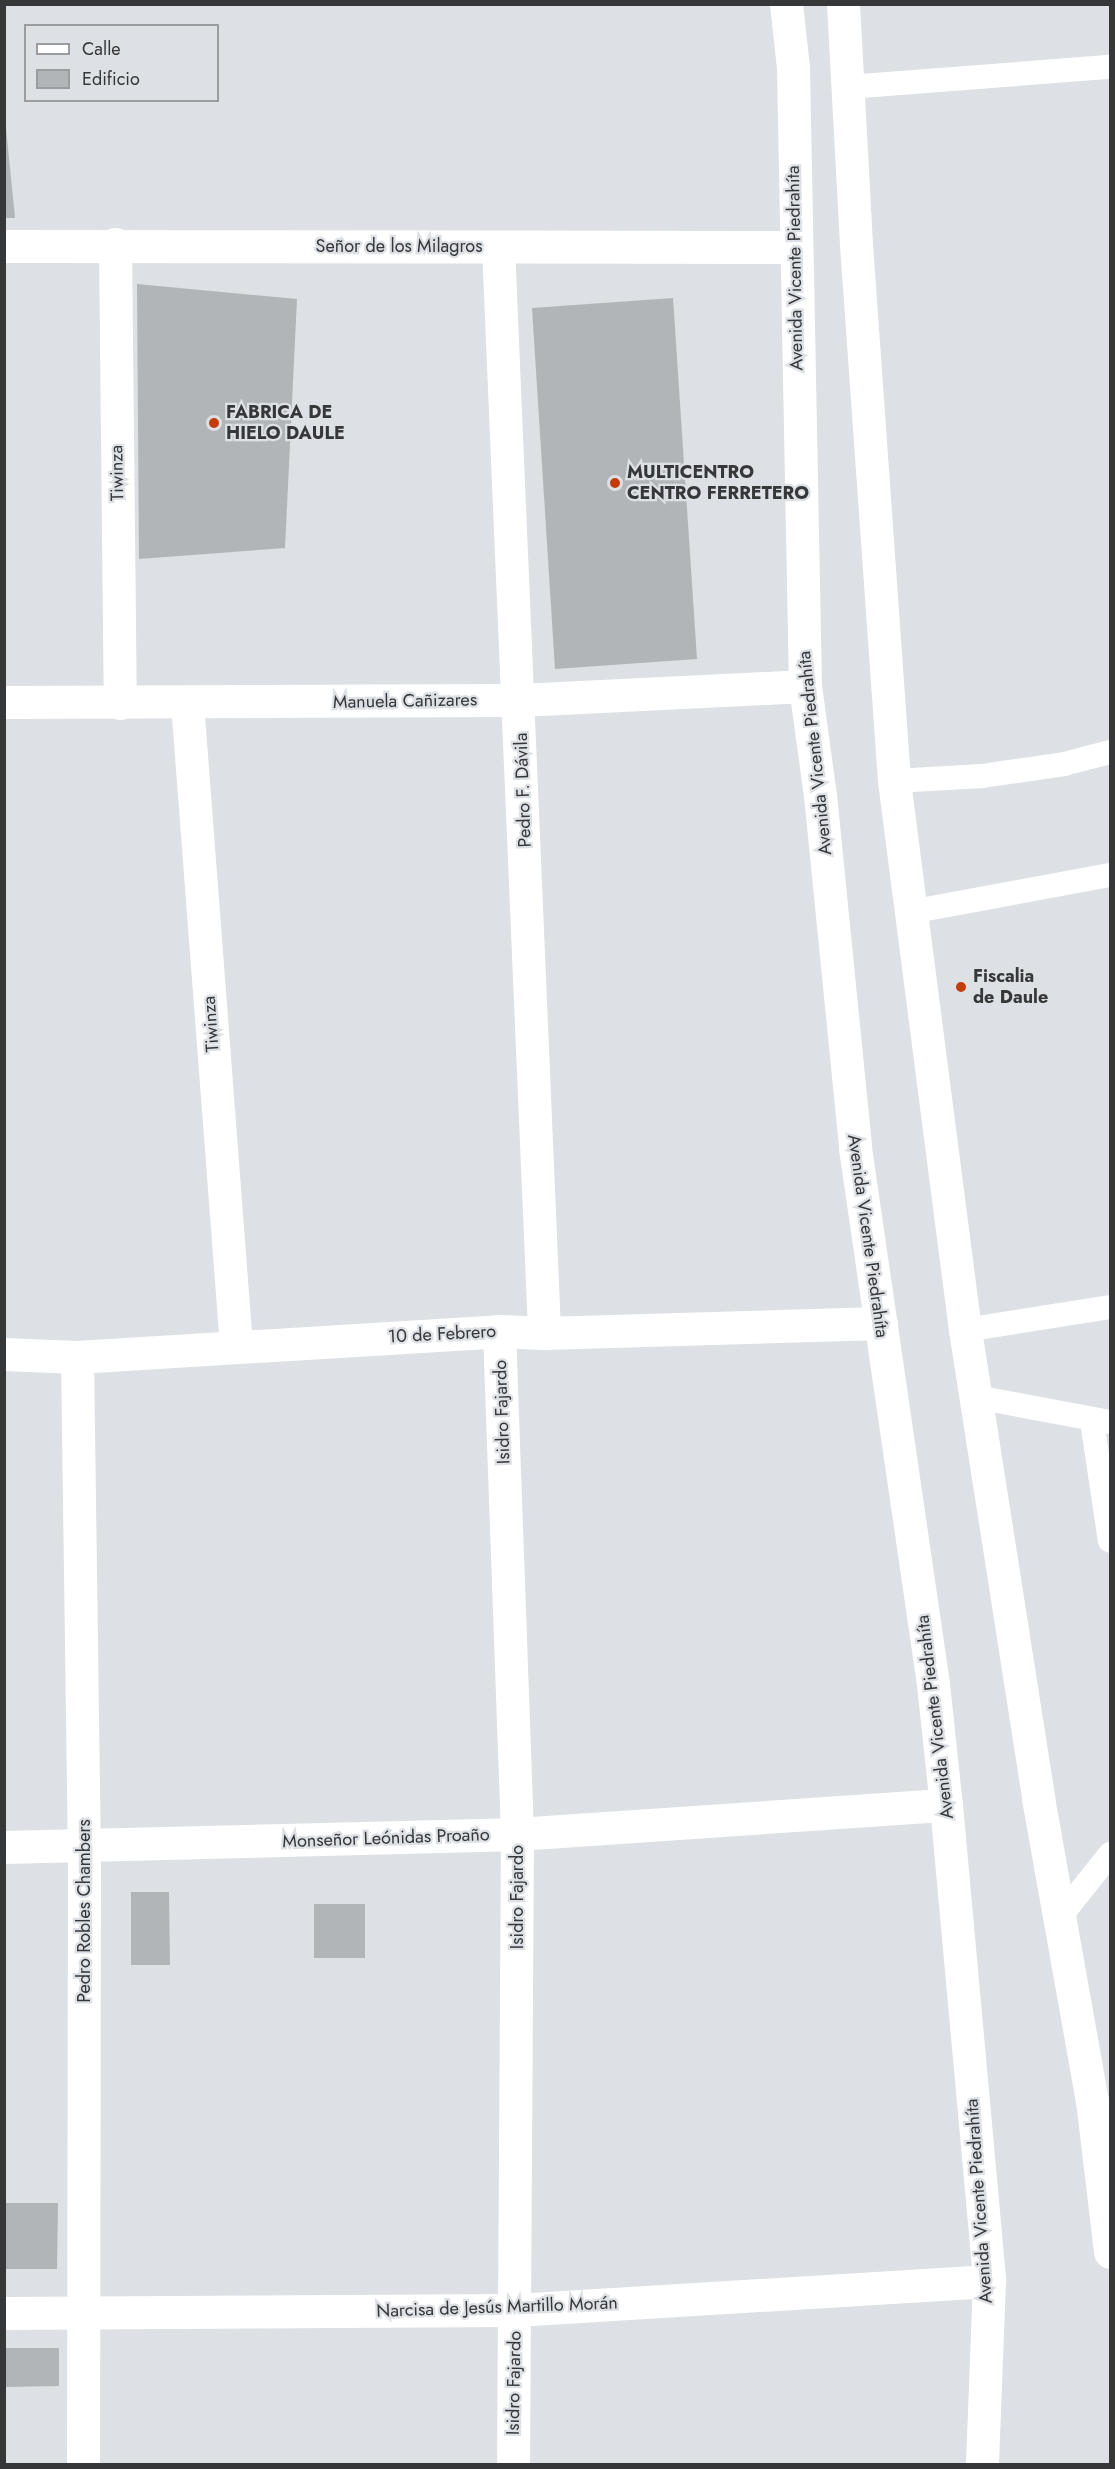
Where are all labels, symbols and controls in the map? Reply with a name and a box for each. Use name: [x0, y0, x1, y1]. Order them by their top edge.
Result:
legend: [24, 24, 219, 102]
text: Calle: [82, 36, 121, 62]
text: Edificio: [82, 66, 140, 92]
street label: Avenida Vicente Piedrahíta: [782, 165, 808, 371]
street label: Señor de los Milagros: [316, 235, 482, 257]
place label: FABRICA DE HIELO DAULE: [226, 402, 345, 444]
marker: FABRICA DE HIELO DAULE: [207, 416, 221, 430]
street label: Tiwinza: [106, 445, 128, 501]
place label: MULTICENTRO CENTRO FERRETERO: [627, 462, 809, 504]
marker: MULTICENTRO CENTRO FERRETERO: [608, 476, 622, 490]
street label: Avenida Vicente Piedrahíta: [794, 650, 836, 856]
street label: Manuela Cañizares: [333, 689, 477, 713]
street label: Pedro F. Dávila: [510, 732, 536, 848]
place label: Fiscalia de Daule: [973, 966, 1048, 1008]
marker: Fiscalia de Daule: [954, 980, 968, 994]
street label: Tiwinza: [198, 995, 224, 1053]
street label: Avenida Vicente Piedrahíta: [843, 1133, 893, 1339]
street label: 10 de Febrero: [387, 1320, 497, 1348]
street label: Isidro Fajardo: [489, 1360, 515, 1464]
street label: Avenida Vicente Piedrahíta: [912, 1614, 958, 1820]
street label: Pedro Robles Chambers: [73, 1819, 95, 2003]
street label: Monseñor Leónidas Proaño: [282, 1824, 490, 1852]
street label: Isidro Fajardo: [506, 1845, 528, 1949]
street label: Avenida Vicente Piedrahíta: [961, 2098, 997, 2304]
street label: Narcisa de Jesús Martillo Morán: [376, 2292, 618, 2322]
street label: Isidro Fajardo: [502, 2331, 526, 2435]

